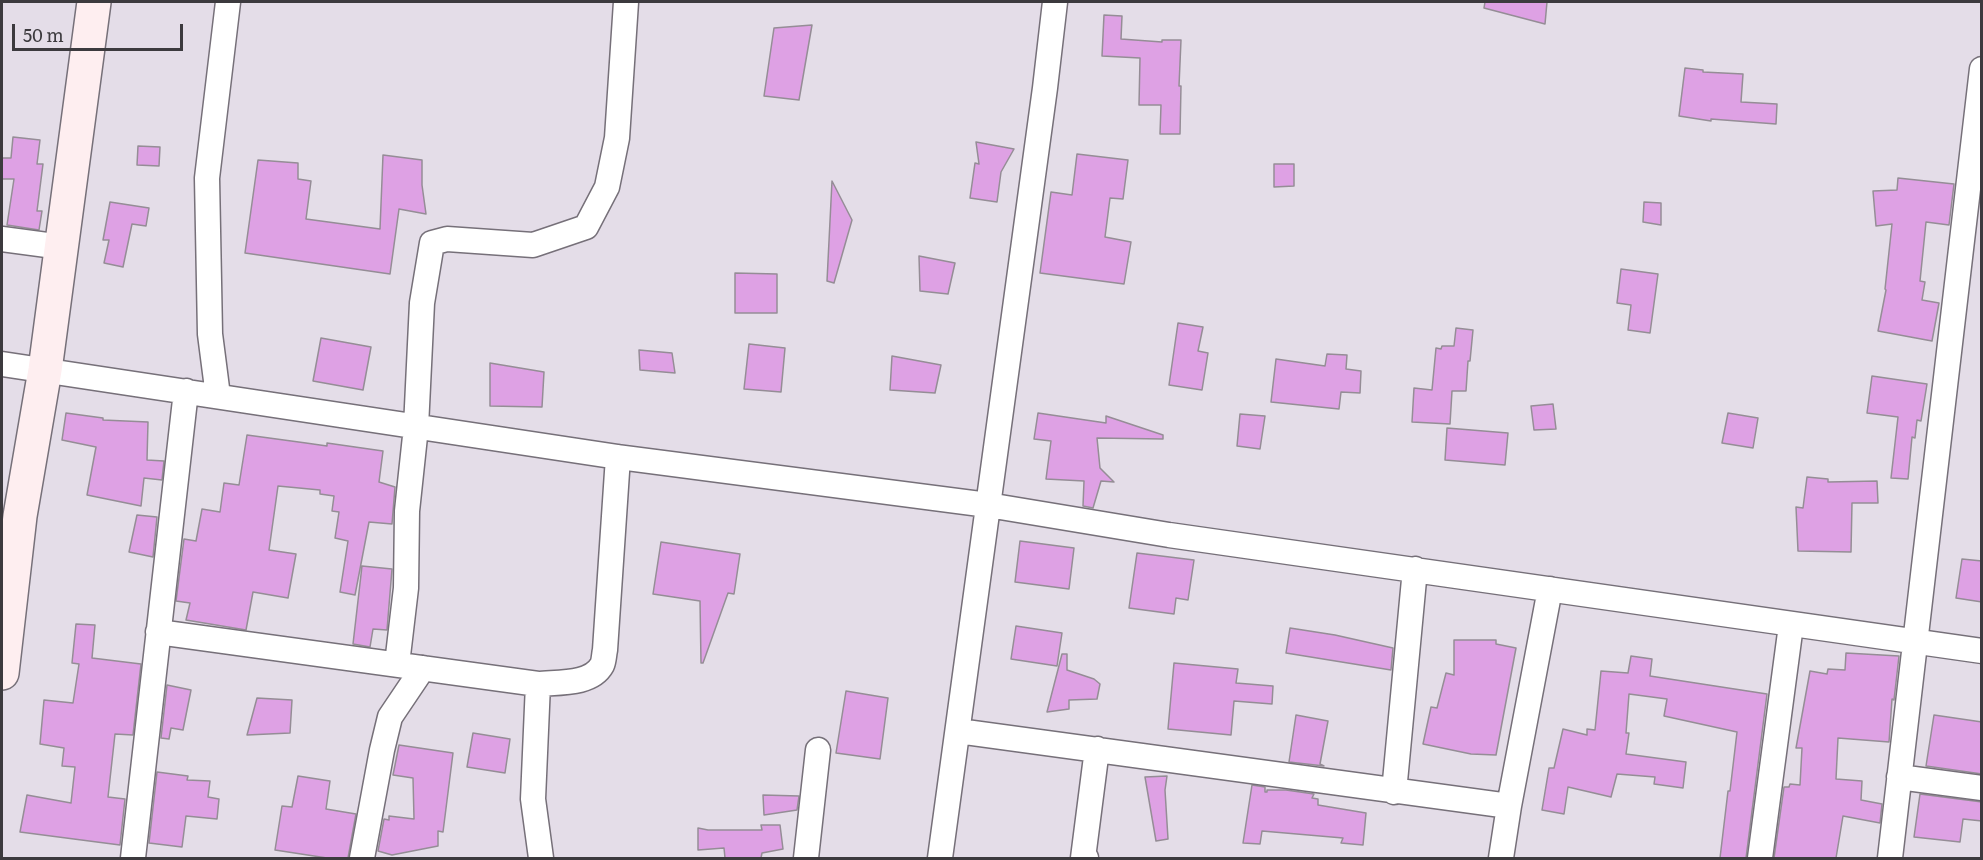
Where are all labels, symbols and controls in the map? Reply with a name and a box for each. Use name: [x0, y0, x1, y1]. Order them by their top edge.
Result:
scale bar: [15, 12, 186, 50]
text: 50 m: [23, 21, 64, 48]

